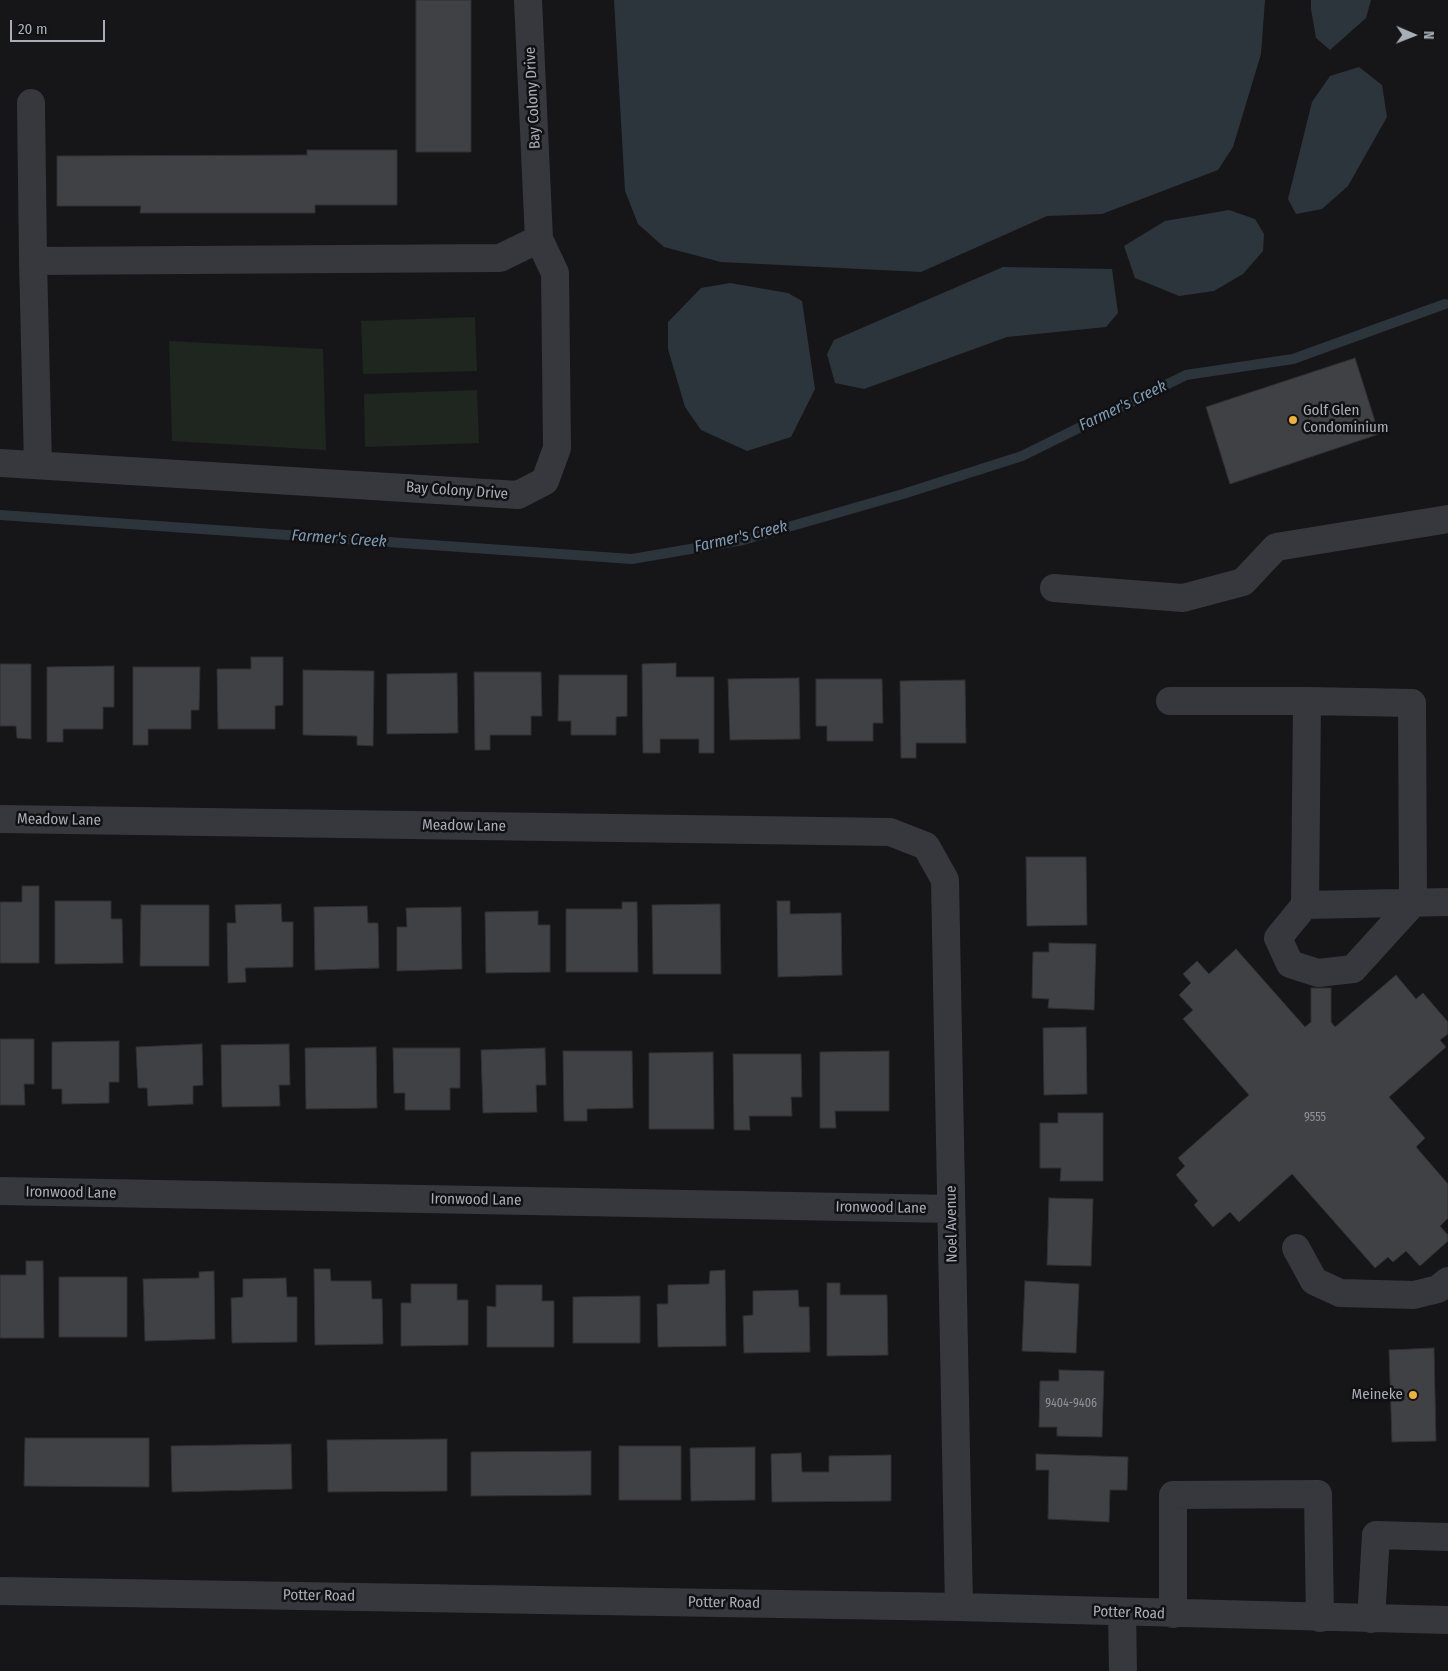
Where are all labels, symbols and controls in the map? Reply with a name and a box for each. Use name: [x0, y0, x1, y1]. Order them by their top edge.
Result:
scale bar: [12, 10, 108, 42]
north arrow: [1388, 10, 1438, 60]
text: 20 m: [18, 20, 48, 38]
text: N: [1420, 31, 1437, 40]
street label: Bay Colony Drive: [521, 46, 545, 150]
water label: Farmer's Creek: [1076, 377, 1170, 435]
place label: Golf Glen Condominium: [1303, 402, 1388, 437]
marker: Golf Glen Condominium: [1287, 414, 1299, 426]
street label: Bay Colony Drive: [405, 478, 509, 504]
water label: Farmer's Creek: [693, 517, 789, 557]
water label: Farmer's Creek: [291, 526, 387, 552]
street label: Meadow Lane: [17, 810, 101, 830]
street label: Meadow Lane: [422, 816, 506, 836]
house number: 9555: [1304, 1111, 1326, 1125]
street label: Ironwood Lane: [25, 1183, 117, 1203]
street label: Noel Avenue: [942, 1185, 962, 1263]
street label: Ironwood Lane: [430, 1190, 522, 1210]
street label: Ironwood Lane: [835, 1198, 927, 1218]
place label: Meineke: [1352, 1386, 1403, 1404]
marker: Meineke: [1407, 1389, 1419, 1401]
house number: 9404-9406: [1045, 1397, 1097, 1411]
street label: Potter Road: [283, 1586, 355, 1606]
street label: Potter Road: [688, 1593, 760, 1613]
street label: Potter Road: [1093, 1603, 1165, 1623]

